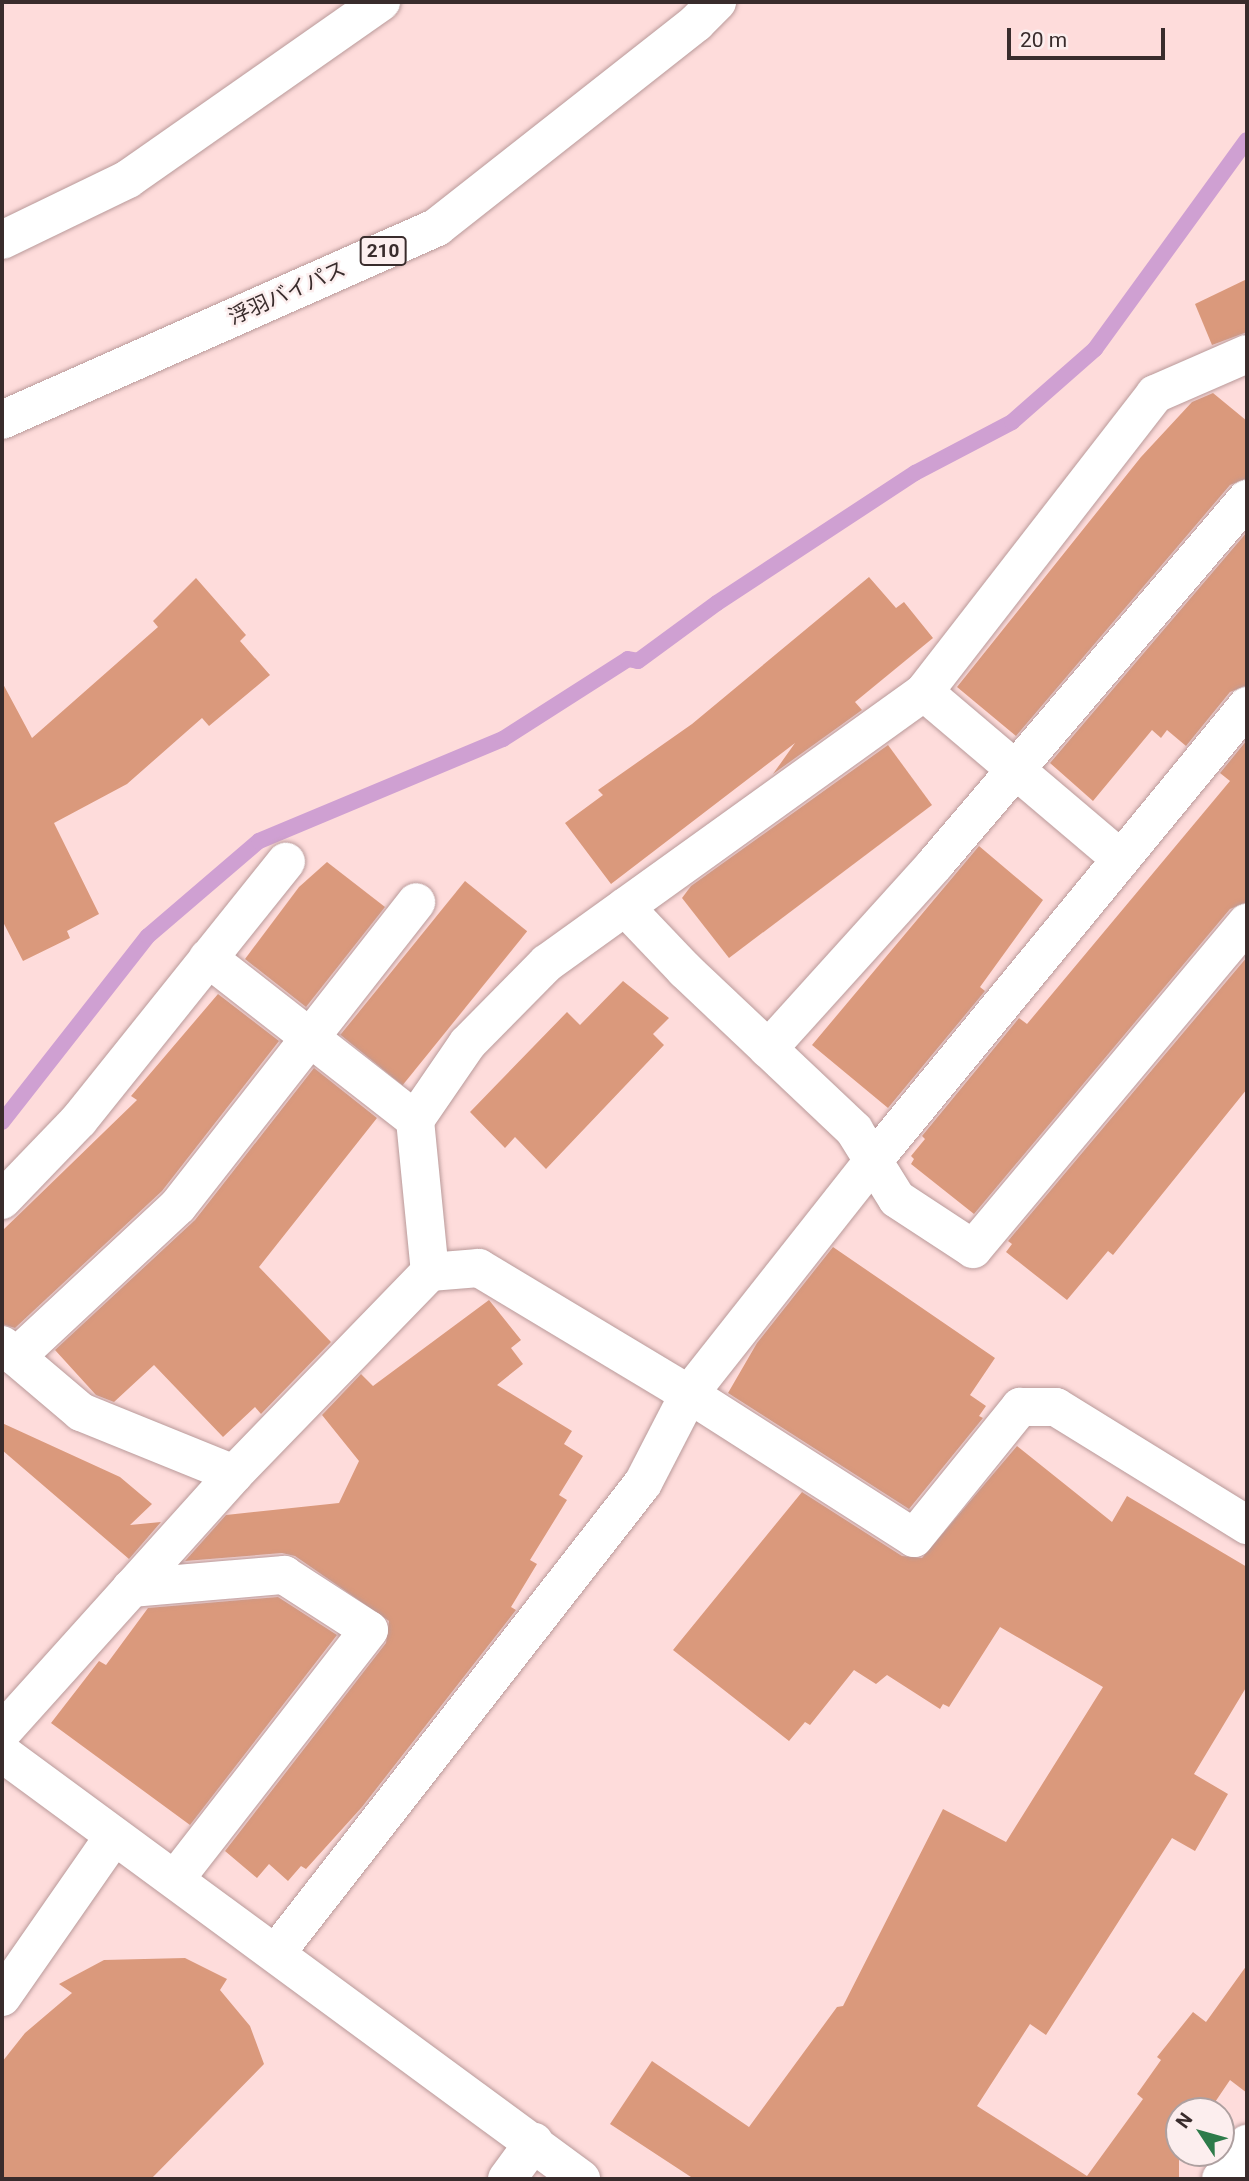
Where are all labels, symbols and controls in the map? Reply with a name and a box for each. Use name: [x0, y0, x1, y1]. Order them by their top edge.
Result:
scale bar: [1011, 14, 1168, 58]
text: 20 m: [1020, 28, 1067, 52]
road number: 210: [358, 235, 408, 266]
street label: 浮羽バイパス: [224, 256, 350, 330]
north arrow: [1165, 2097, 1235, 2167]
text: N: [1171, 2108, 1197, 2133]

